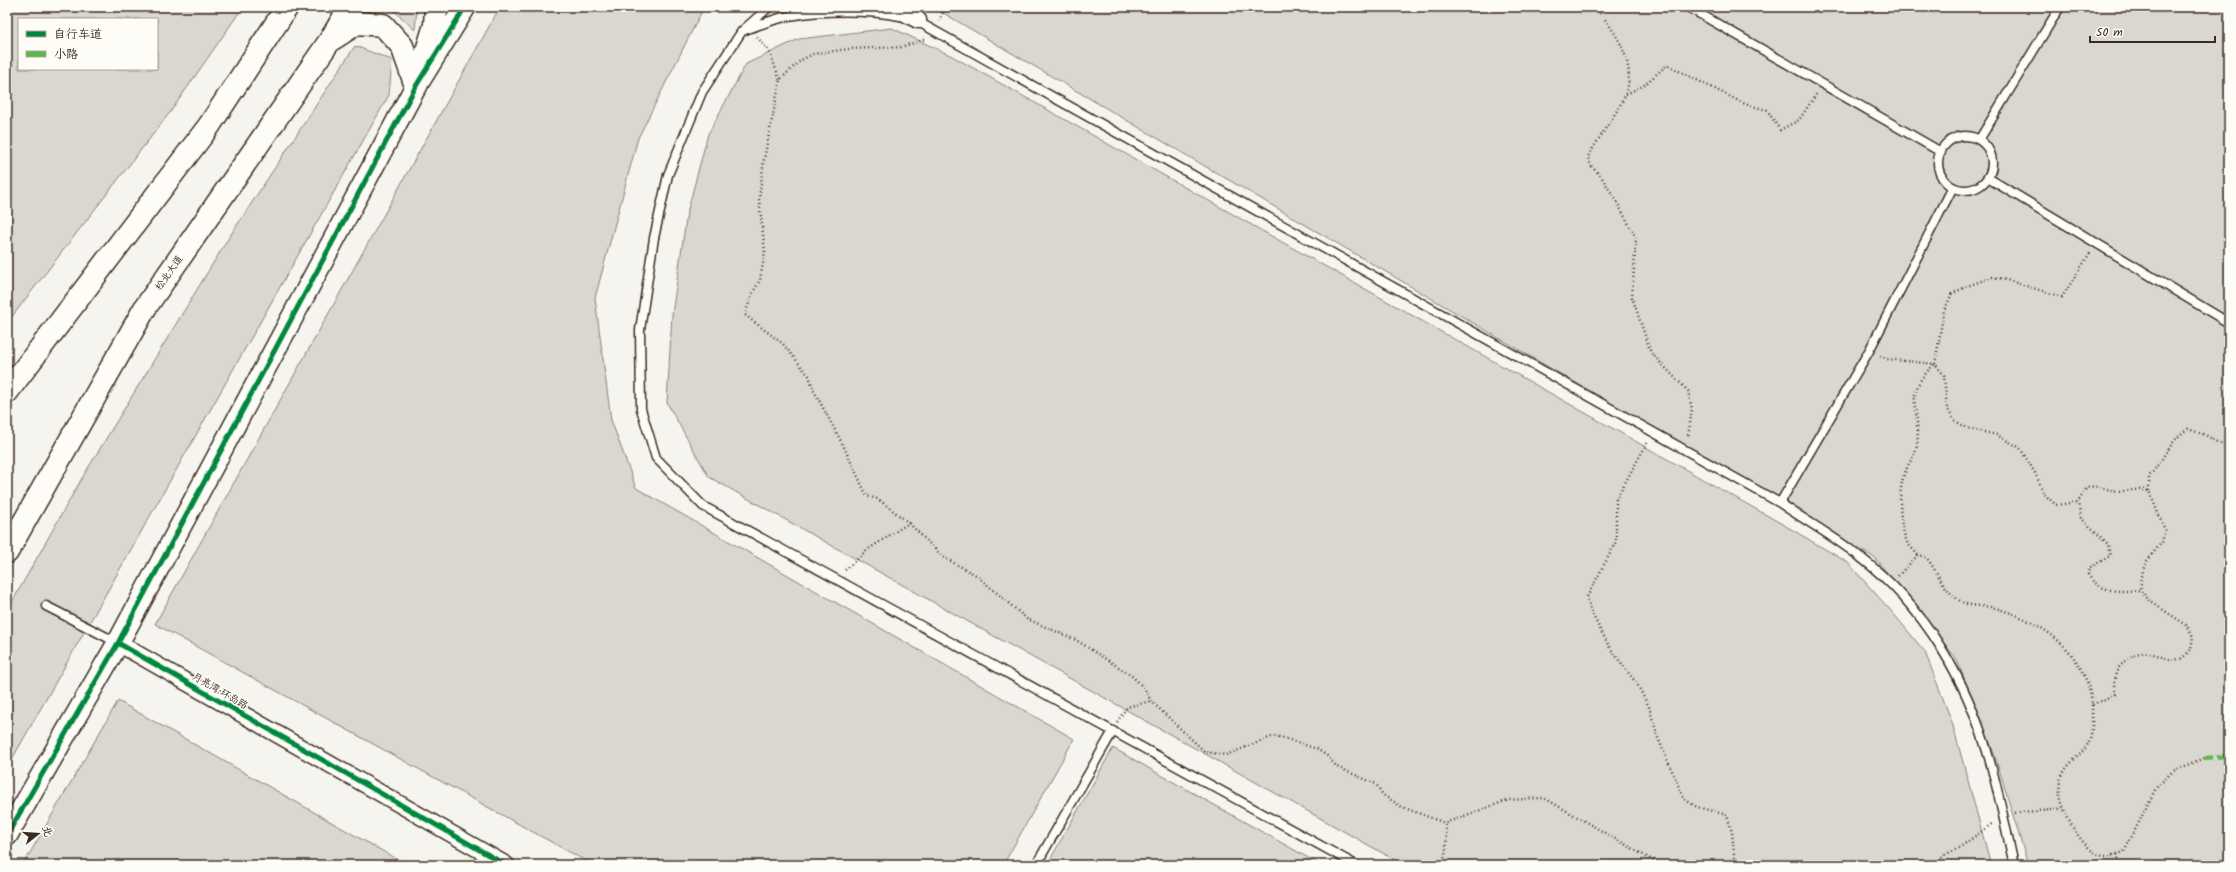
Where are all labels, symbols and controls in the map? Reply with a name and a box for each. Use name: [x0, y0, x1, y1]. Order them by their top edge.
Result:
legend: [18, 18, 158, 70]
scale bar: [2090, 18, 2215, 44]
text: 50 m: [2096, 23, 2123, 42]
text: 自行车道: [54, 25, 102, 44]
text: 小路: [54, 45, 78, 64]
street label: 松北大道: [151, 252, 187, 294]
street label: 月亮湾·环岛路: [189, 668, 251, 714]
north arrow: [18, 814, 58, 854]
text: 北: [36, 823, 57, 839]

